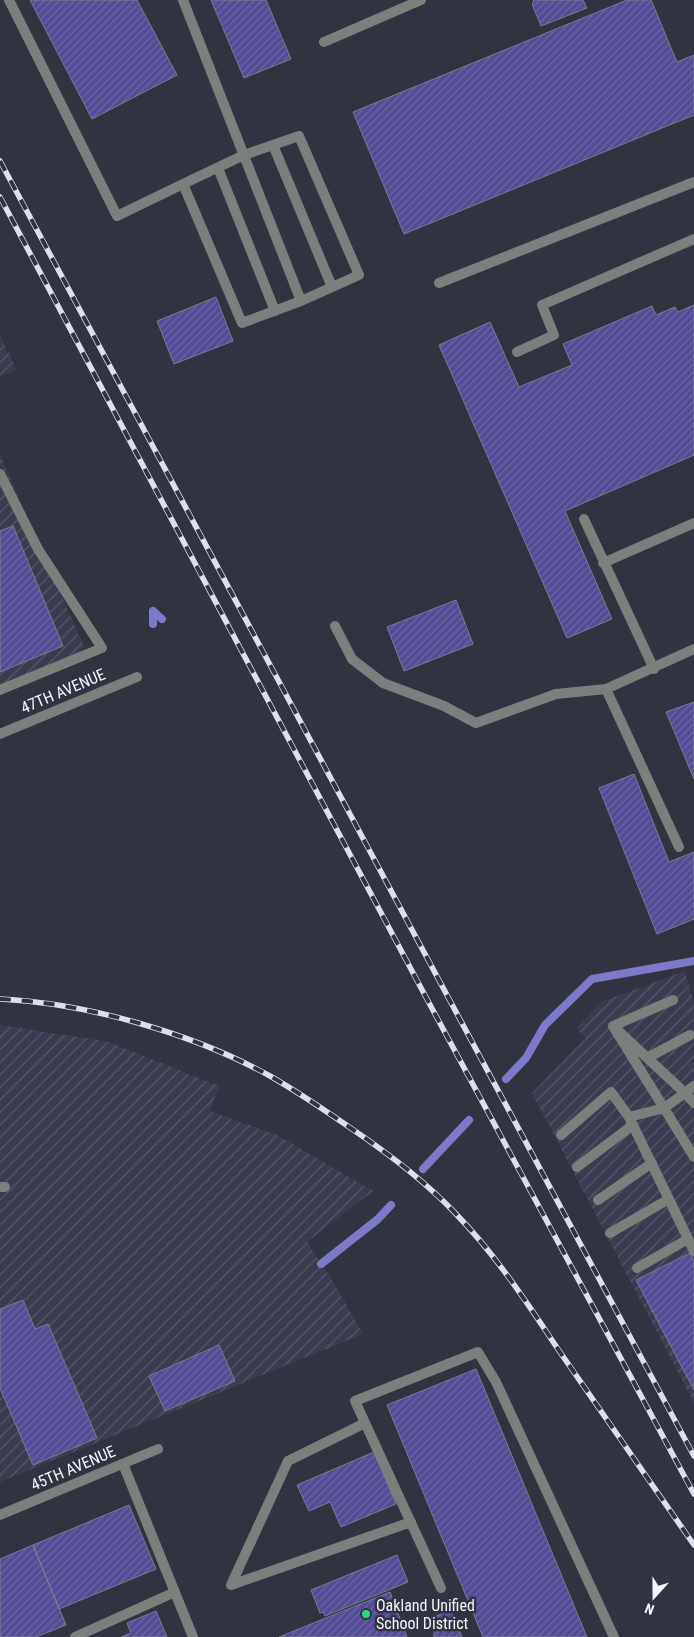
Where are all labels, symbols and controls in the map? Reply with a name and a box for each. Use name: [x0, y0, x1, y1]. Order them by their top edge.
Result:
street label: 47TH AVENUE: [18, 665, 108, 717]
street label: 45TH AVENUE: [28, 1442, 118, 1494]
north arrow: [629, 1572, 679, 1622]
place label: Oakland Unified School District: [376, 1596, 475, 1633]
text: N: [642, 1600, 656, 1618]
marker: Oakland Unified School District: [360, 1608, 372, 1620]

